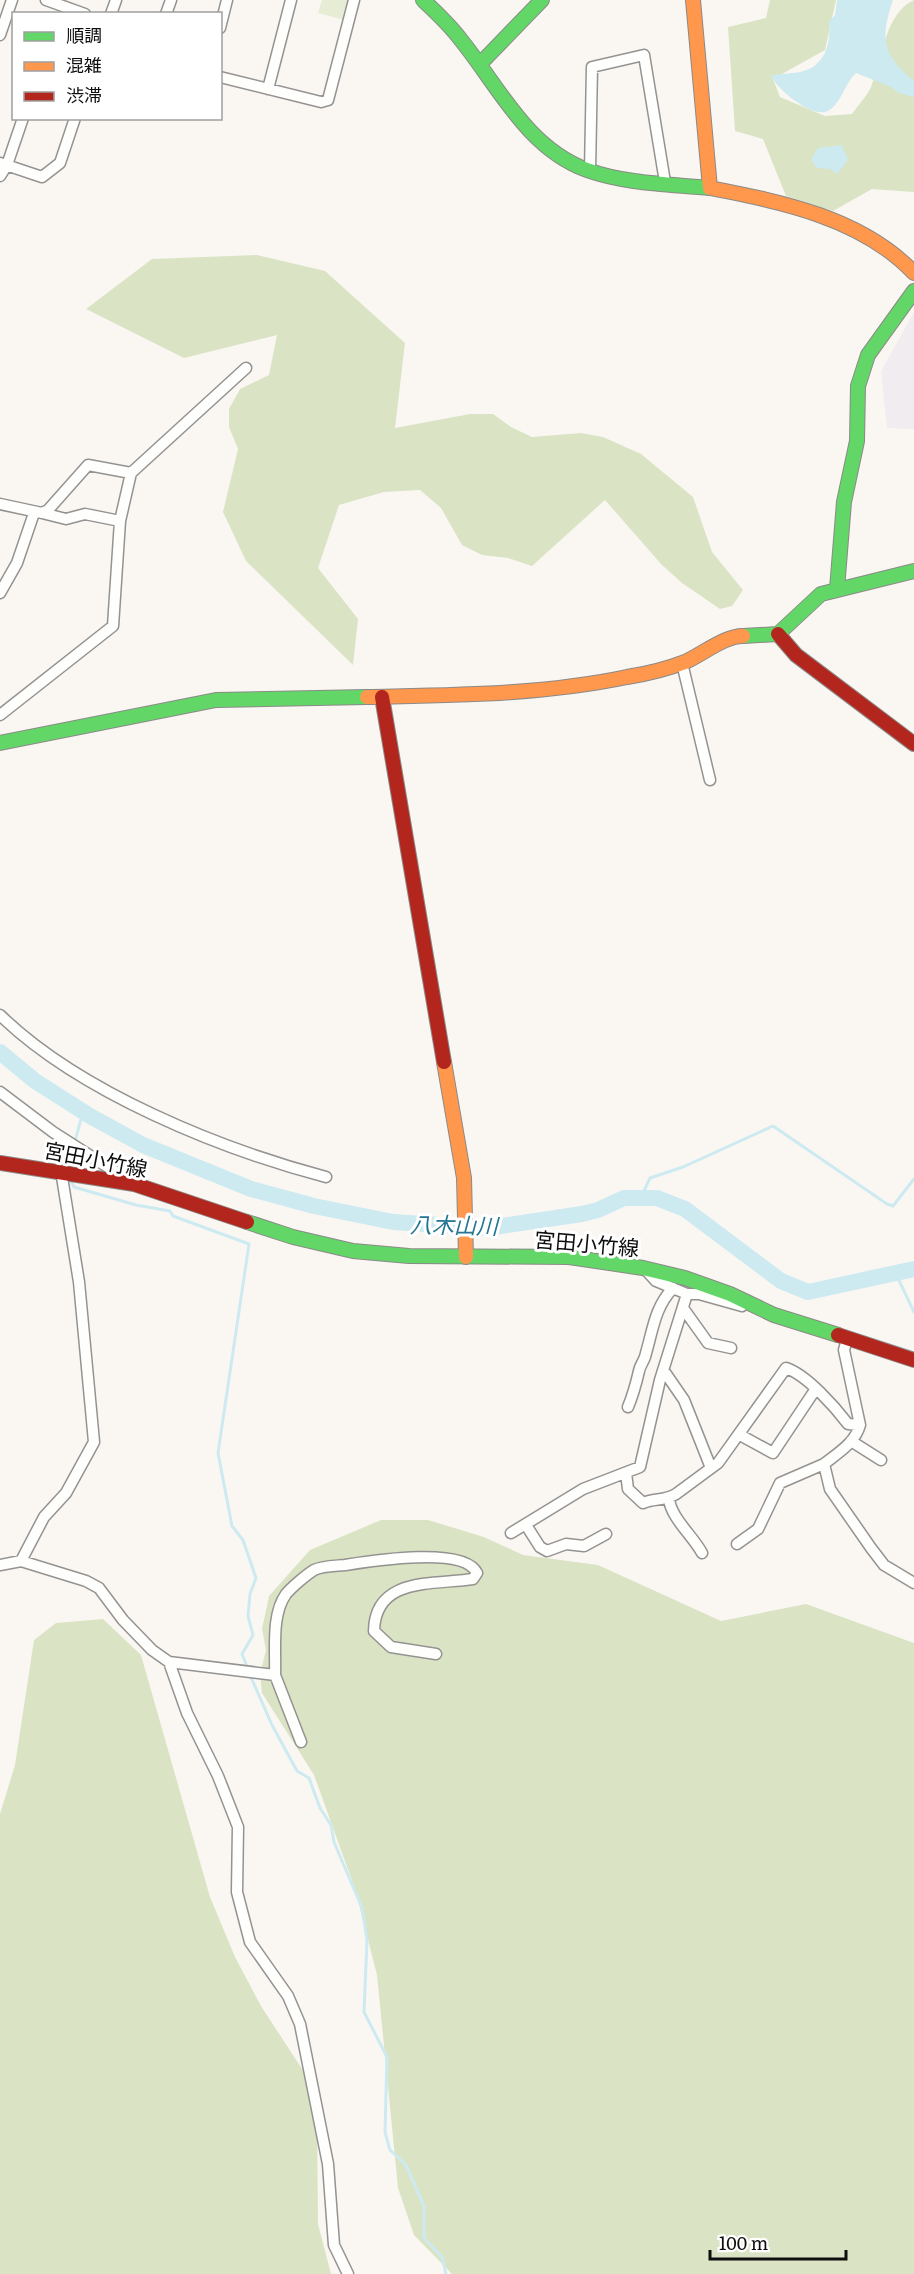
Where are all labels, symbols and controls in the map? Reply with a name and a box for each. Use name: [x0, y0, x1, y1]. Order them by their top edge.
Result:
legend: [12, 12, 222, 120]
text: 順調: [66, 21, 102, 48]
text: 混雑: [66, 51, 102, 78]
text: 渋滞: [66, 81, 102, 108]
street label: 宮田小竹線: [42, 1133, 150, 1183]
water label: 八木山川: [410, 1207, 500, 1241]
street label: 宮田小竹線: [533, 1222, 641, 1262]
scale bar: [710, 2223, 846, 2261]
text: 100 m: [719, 2229, 768, 2256]

